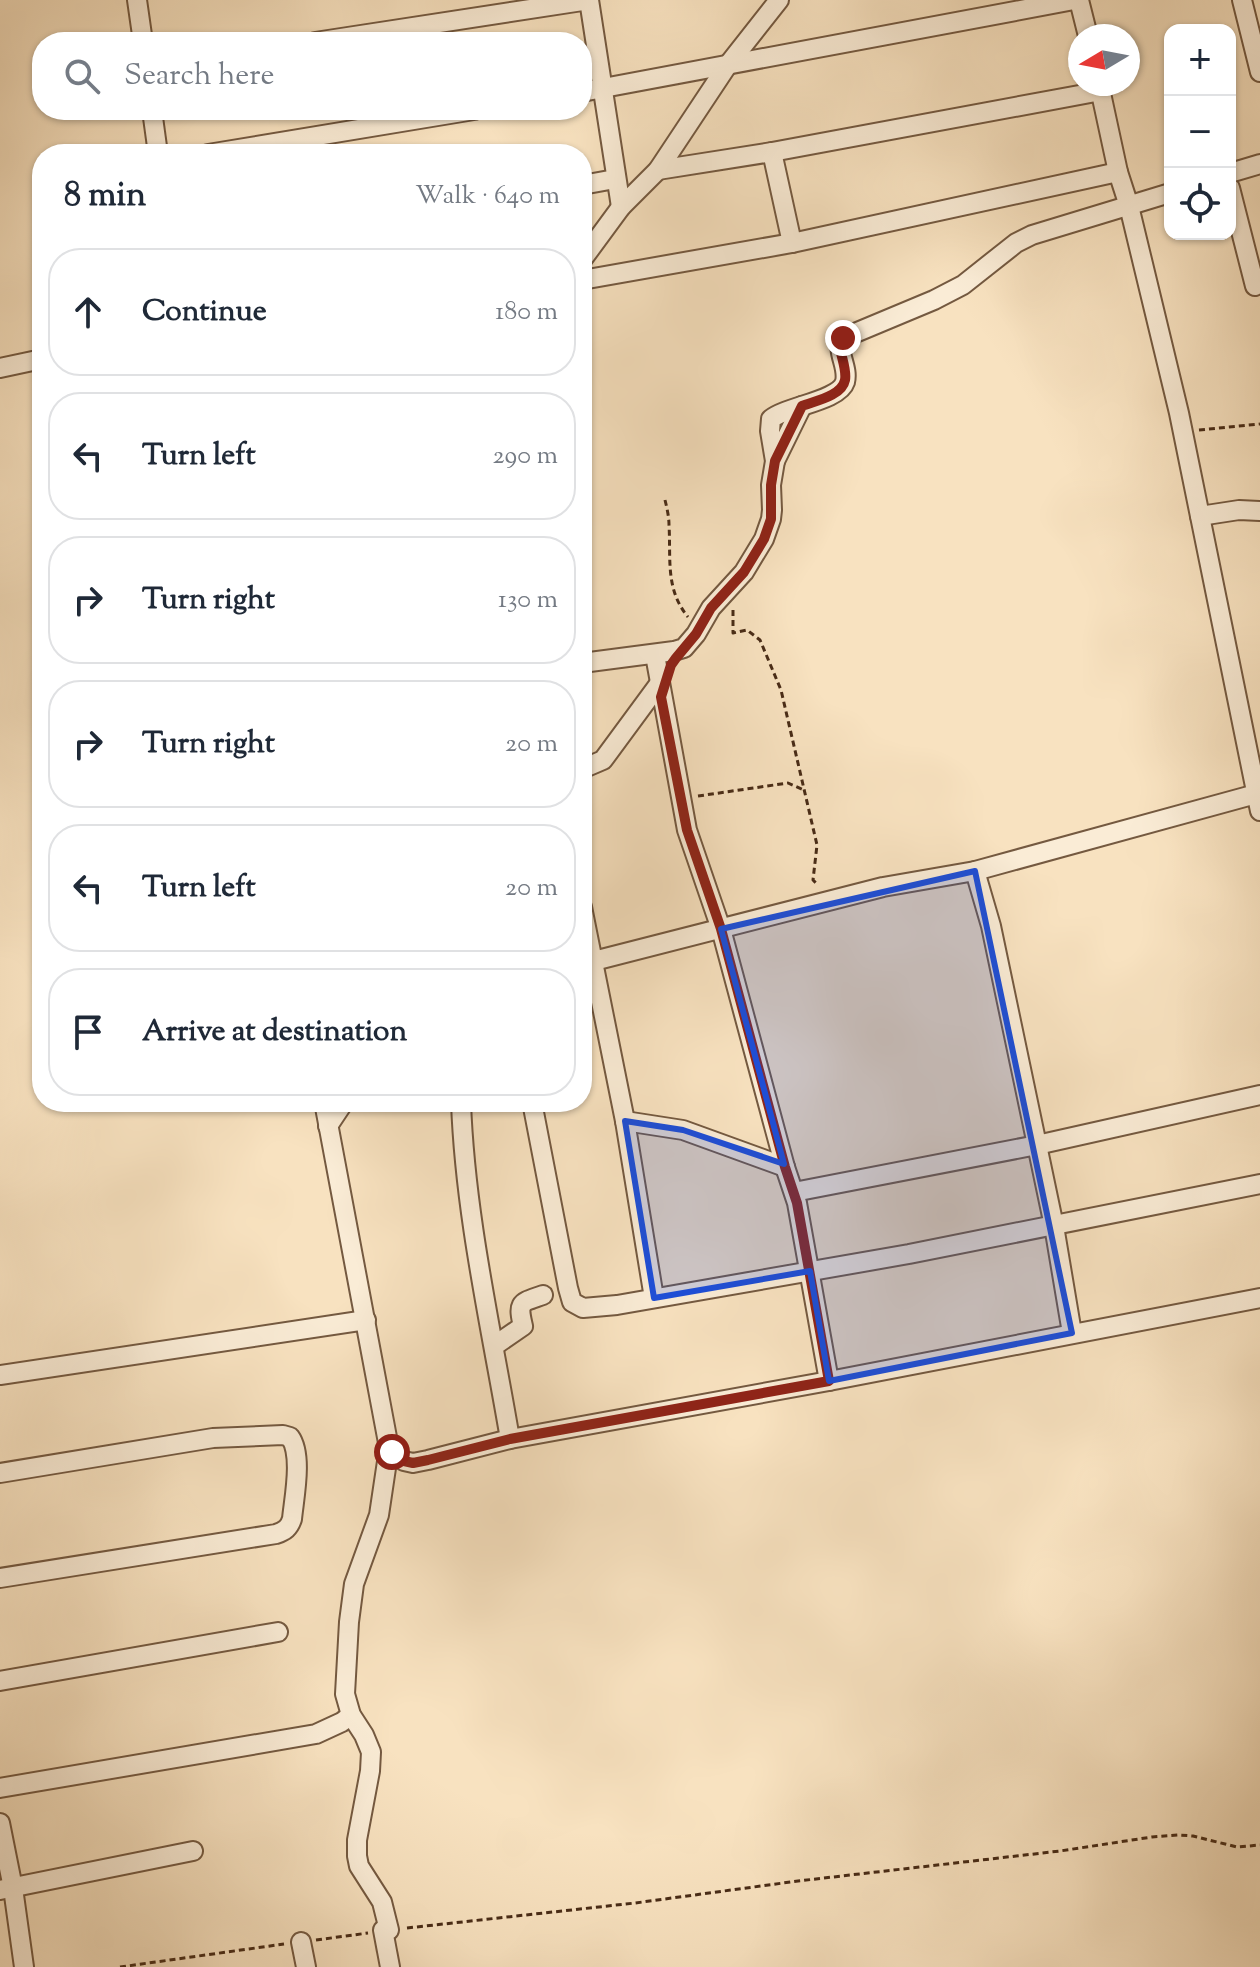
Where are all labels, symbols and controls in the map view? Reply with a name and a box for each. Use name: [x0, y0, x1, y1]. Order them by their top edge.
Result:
north arrow: [1068, 24, 1140, 96]
map controls: [1164, 24, 1236, 240]
button: +: [1164, 24, 1236, 96]
search box: [32, 32, 592, 120]
icon: search: [60, 54, 104, 98]
text: Search here: [124, 55, 274, 98]
button: −: [1164, 96, 1236, 168]
button: locate: [1164, 168, 1236, 240]
text: 8 min: [64, 172, 146, 221]
text: Walk · 640 m: [415, 178, 560, 215]
icon: ahead: [66, 290, 110, 334]
text: Continue: [142, 291, 267, 334]
text: 180 m: [495, 294, 558, 331]
route end: [825, 320, 861, 356]
icon: left: [66, 434, 110, 478]
text: Turn left: [142, 435, 256, 478]
text: 290 m: [492, 438, 558, 475]
icon: right: [66, 578, 110, 622]
text: Turn right: [142, 579, 275, 622]
text: 130 m: [498, 582, 558, 619]
icon: right: [66, 722, 110, 766]
text: Turn right: [142, 723, 275, 766]
text: 20 m: [505, 726, 558, 763]
icon: left: [66, 866, 110, 910]
text: Turn left: [142, 867, 256, 910]
text: 20 m: [505, 870, 558, 907]
icon: arrive: [66, 1010, 110, 1054]
text: Arrive at destination: [142, 1011, 407, 1054]
route start: [374, 1434, 410, 1470]

